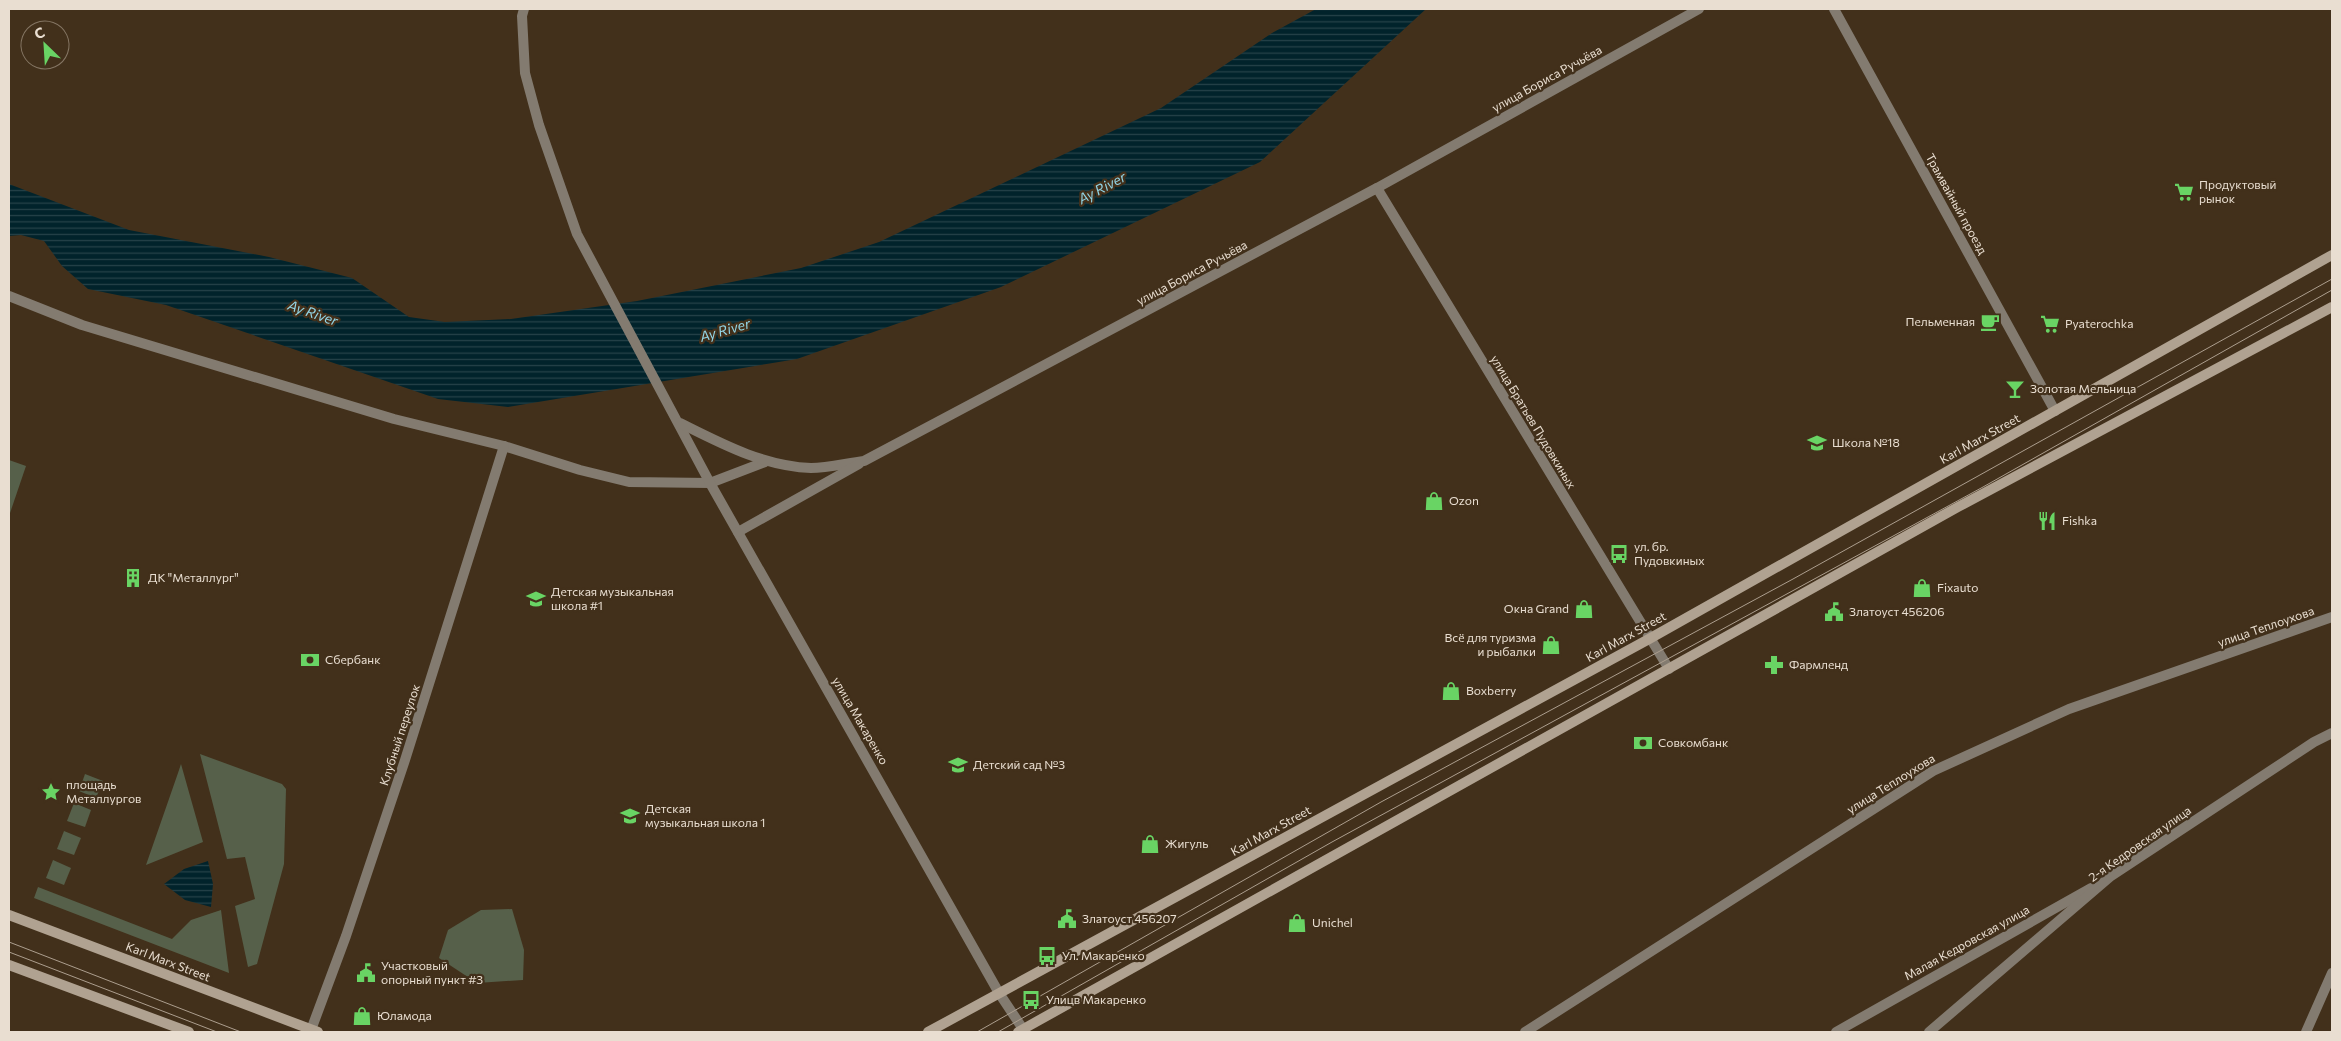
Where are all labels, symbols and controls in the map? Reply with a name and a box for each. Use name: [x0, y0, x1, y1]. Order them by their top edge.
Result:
north arrow: [20, 20, 70, 70]
text: С: [31, 23, 47, 42]
street label: улица Бориса Ручьёва: [1489, 42, 1604, 114]
street label: Трамвайный проезд: [1923, 151, 1990, 256]
water label: Ay River: [1074, 168, 1129, 208]
place label: Продуктовый рынок: [2199, 177, 2276, 205]
supermarket icon: Продуктовый рынок: [2173, 181, 2195, 203]
street label: улица Бориса Ручьёва: [1134, 237, 1249, 307]
water label: Ay River: [285, 296, 341, 329]
cafe icon: Пельменная: [1979, 311, 2001, 333]
supermarket icon: Pyaterochka: [2039, 313, 2061, 335]
water label: Ay River: [697, 314, 753, 345]
place label: Пельменная: [1906, 314, 1975, 328]
place label: Pyaterochka: [2065, 316, 2133, 330]
street label: улица Братьев Пудовкиных: [1488, 352, 1580, 491]
bar icon: Золотая Мельница: [2004, 378, 2026, 400]
place label: Золотая Мельница: [2030, 381, 2136, 395]
street label: Karl Marx Street: [1937, 410, 2022, 466]
school or university icon: Школа №18: [1806, 432, 1828, 454]
place label: Школа №18: [1832, 435, 1900, 449]
shop icon: Ozon: [1423, 490, 1445, 512]
place label: Ozon: [1449, 493, 1479, 507]
restaurant icon: Fishka: [2036, 510, 2058, 532]
place label: Fishka: [2062, 513, 2097, 527]
place label: ул. бр. Пудовкиных: [1634, 539, 1705, 567]
bus stop icon: ул. бр. Пудовкиных: [1608, 543, 1630, 565]
building icon: ДК "Металлург": [122, 567, 144, 589]
place label: ДК "Металлург": [148, 570, 239, 584]
shop icon: Fixauto: [1911, 577, 1933, 599]
place label: Fixauto: [1937, 580, 1978, 594]
place label: Детская музыкальная школа #1: [551, 584, 674, 612]
school or university icon: Детская музыкальная школа #1: [525, 588, 547, 610]
shop icon: Окна Grand: [1573, 598, 1595, 620]
place label: Окна Grand: [1504, 601, 1569, 615]
public building icon: Златоуст 456206: [1823, 601, 1845, 623]
street label: улица Теплоухова: [2216, 603, 2316, 649]
place label: Златоуст 456206: [1849, 604, 1945, 618]
street label: Karl Marx Street: [1583, 608, 1668, 664]
place label: Всё для туризма и рыбалки: [1445, 630, 1536, 658]
shop icon: Всё для туризма и рыбалки: [1540, 634, 1562, 656]
bank icon: Сбербанк: [299, 649, 321, 671]
place label: Сбербанк: [325, 652, 381, 666]
pharmacy icon: Фармленд: [1763, 654, 1785, 676]
place label: Фармленд: [1789, 657, 1848, 671]
street label: улица Макаренко: [830, 674, 892, 767]
shop icon: Boxberry: [1440, 680, 1462, 702]
street label: Клубный переулок: [376, 682, 422, 787]
place label: Boxberry: [1466, 683, 1516, 697]
bank icon: Совкомбанк: [1632, 732, 1654, 754]
place label: Совкомбанк: [1658, 735, 1729, 749]
street label: улица Теплоухова: [1844, 750, 1937, 816]
school or university icon: Детский сад №3: [947, 754, 969, 776]
place label: Детский сад №3: [973, 757, 1065, 771]
place label: площадь Металлургов: [66, 777, 141, 805]
place icon: площадь Металлургов: [40, 781, 62, 803]
place label: Детская музыкальная школа 1: [645, 801, 765, 829]
street label: Karl Marx Street: [1228, 802, 1313, 858]
street label: 2-я Кедровская улица: [2085, 802, 2193, 884]
school or university icon: Детская музыкальная школа 1: [619, 805, 641, 827]
shop icon: Жигуль: [1139, 833, 1161, 855]
place label: Жигуль: [1165, 836, 1208, 850]
street label: Малая Кедровская улица: [1902, 902, 2032, 982]
public building icon: Златоуст 456207: [1056, 908, 1078, 930]
place label: Златоуст 456207: [1082, 911, 1177, 925]
shop icon: Unichel: [1286, 912, 1308, 934]
place label: Unichel: [1312, 915, 1353, 929]
street label: Karl Marx Street: [124, 938, 213, 984]
bus stop icon: Ул. Макаренко: [1036, 945, 1058, 967]
place label: Ул. Макаренко: [1062, 948, 1145, 962]
place label: Участковый опорный пункт #3: [381, 958, 483, 986]
public building icon: Участковый опорный пункт #3: [355, 962, 377, 984]
bus stop icon: Улицв Макаренко: [1020, 989, 1042, 1011]
place label: Улицв Макаренко: [1046, 992, 1146, 1006]
shop icon: Юламода: [351, 1005, 373, 1027]
place label: Юламода: [377, 1008, 432, 1022]

